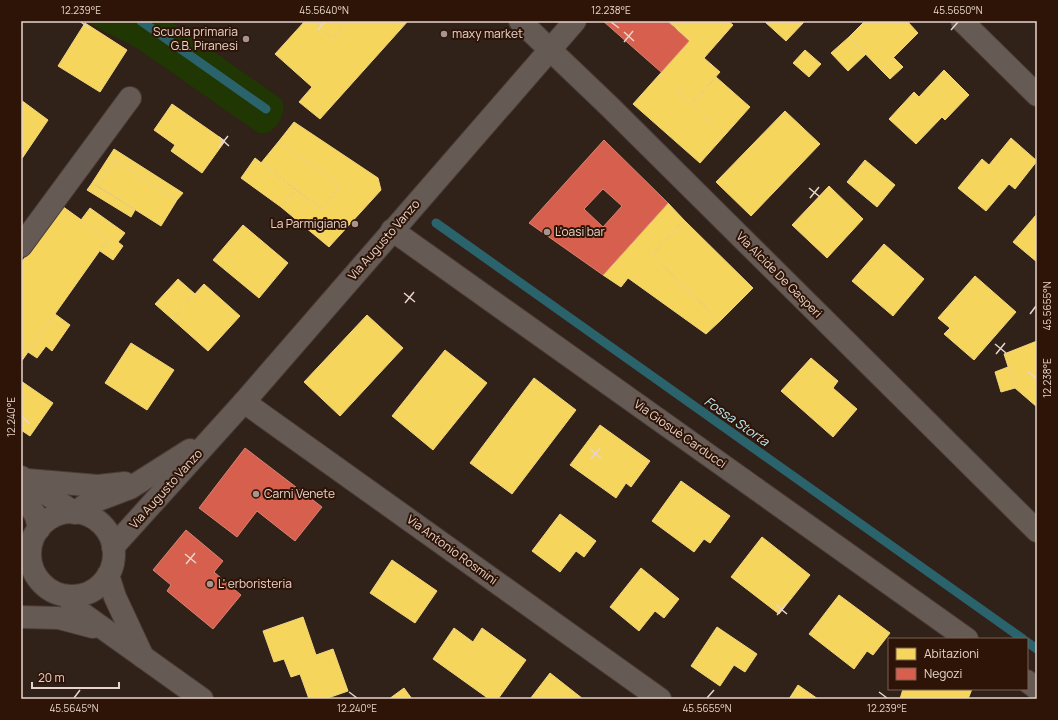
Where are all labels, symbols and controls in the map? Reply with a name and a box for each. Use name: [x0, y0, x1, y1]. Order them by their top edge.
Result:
text: 12.239°E: [61, 3, 101, 17]
text: 45.5640°N: [299, 3, 349, 17]
text: 12.238°E: [591, 3, 631, 17]
text: 45.5650°N: [933, 3, 983, 17]
place label: Scuola primaria G.B. Piranesi: [153, 23, 238, 54]
place label: maxy market: [452, 25, 523, 42]
marker: maxy market: [439, 29, 449, 39]
marker: Scuola primaria G.B. Piranesi: [241, 34, 251, 44]
street label: Via Augusto Vanzo: [344, 196, 423, 284]
place label: La Parmigiana: [271, 215, 347, 232]
marker: La Parmigiana: [350, 219, 360, 229]
place label: L'oasi bar: [555, 223, 605, 240]
marker: L'oasi bar: [542, 227, 552, 237]
street label: Via Alcide De Gasperi: [733, 228, 826, 321]
text: 45.5655°N: [1040, 281, 1054, 331]
text: 12.238°E: [1040, 358, 1054, 398]
water label: Fossa Storta: [701, 392, 774, 450]
street label: Via Giosuè Carducci: [631, 395, 730, 472]
text: 12.240°E: [4, 397, 18, 437]
street label: Via Augusto Vanzo: [125, 445, 206, 532]
place label: Carni Venete: [264, 485, 335, 502]
marker: Carni Venete: [251, 489, 261, 499]
street label: Via Antonio Rosmini: [403, 511, 501, 588]
place label: L' erboristeria: [218, 575, 292, 592]
marker: L' erboristeria: [205, 579, 215, 589]
legend: [888, 638, 1028, 690]
text: Abitazioni: [924, 645, 979, 662]
scale bar: [32, 664, 119, 690]
text: Negozi: [924, 665, 962, 682]
text: 20 m: [38, 669, 65, 686]
text: 45.5645°N: [49, 701, 99, 715]
text: 12.240°E: [337, 701, 377, 715]
text: 45.5655°N: [682, 701, 732, 715]
text: 12.239°E: [867, 701, 907, 715]

